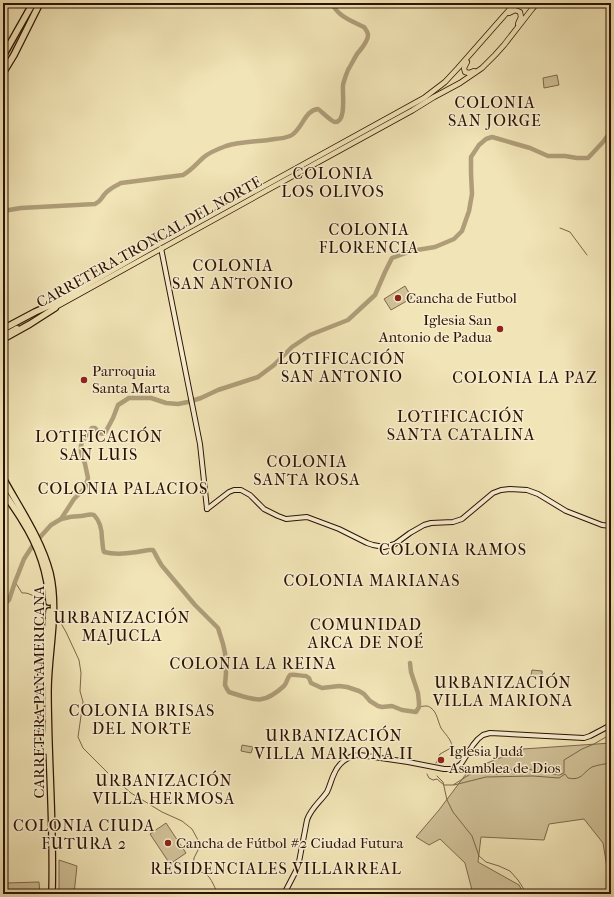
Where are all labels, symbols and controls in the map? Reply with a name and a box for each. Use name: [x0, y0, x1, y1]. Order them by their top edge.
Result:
district label: COLONIA SAN JORGE: [448, 93, 542, 130]
district label: COLONIA LOS OLIVOS: [281, 164, 385, 201]
street label: CARRETERA TRONCAL DEL NORTE: [33, 172, 265, 312]
district label: COLONIA FLORENCIA: [319, 220, 419, 257]
district label: COLONIA SAN ANTONIO: [172, 256, 294, 293]
place label: Cancha de Futbol: [406, 289, 517, 307]
marker: Cancha de Futbol: [393, 293, 403, 303]
place label: Iglesia San Antonio de Padua: [378, 311, 493, 346]
marker: Iglesia San Antonio de Padua: [495, 324, 505, 334]
district label: LOTIFICACIÓN SAN ANTONIO: [278, 348, 406, 386]
place label: Parroquia Santa Marta: [92, 362, 171, 397]
district label: COLONIA LA PAZ: [452, 368, 598, 387]
marker: Parroquia Santa Marta: [79, 375, 89, 385]
district label: LOTIFICACIÓN SANTA CATALINA: [387, 406, 535, 444]
district label: LOTIFICACIÓN SAN LUIS: [35, 426, 163, 464]
district label: COLONIA SANTA ROSA: [253, 452, 361, 489]
district label: COLONIA PALACIOS: [38, 479, 208, 498]
district label: COLONIA RAMOS: [379, 540, 527, 559]
district label: COLONIA MARIANAS: [283, 571, 461, 590]
street label: CARRETERA PANAMERICANA: [30, 585, 48, 798]
district label: URBANIZACIÓN MAJUCLA: [53, 607, 191, 645]
district label: COMUNIDAD ARCA DE NOÉ: [307, 615, 424, 652]
district label: COLONIA LA REINA: [169, 654, 337, 673]
district label: URBANIZACIÓN VILLA MARIONA: [432, 672, 573, 710]
district label: COLONIA BRISAS DEL NORTE: [69, 701, 215, 738]
district label: URBANIZACIÓN VILLA MARIONA II: [253, 725, 414, 763]
place label: Iglesia Judá Asamblea de Dios: [448, 742, 561, 777]
marker: Iglesia Judá Asamblea de Dios: [436, 755, 446, 765]
district label: URBANIZACIÓN VILLA HERMOSA: [92, 770, 235, 808]
district label: COLONIA CIUDA FUTURA 2: [13, 816, 155, 853]
place label: Cancha de Fútbol #2 Ciudad Futura: [176, 834, 404, 852]
marker: Cancha de Fútbol #2 Ciudad Futura: [163, 838, 173, 848]
district label: RESIDENCIALES VILLARREAL: [150, 859, 402, 878]

